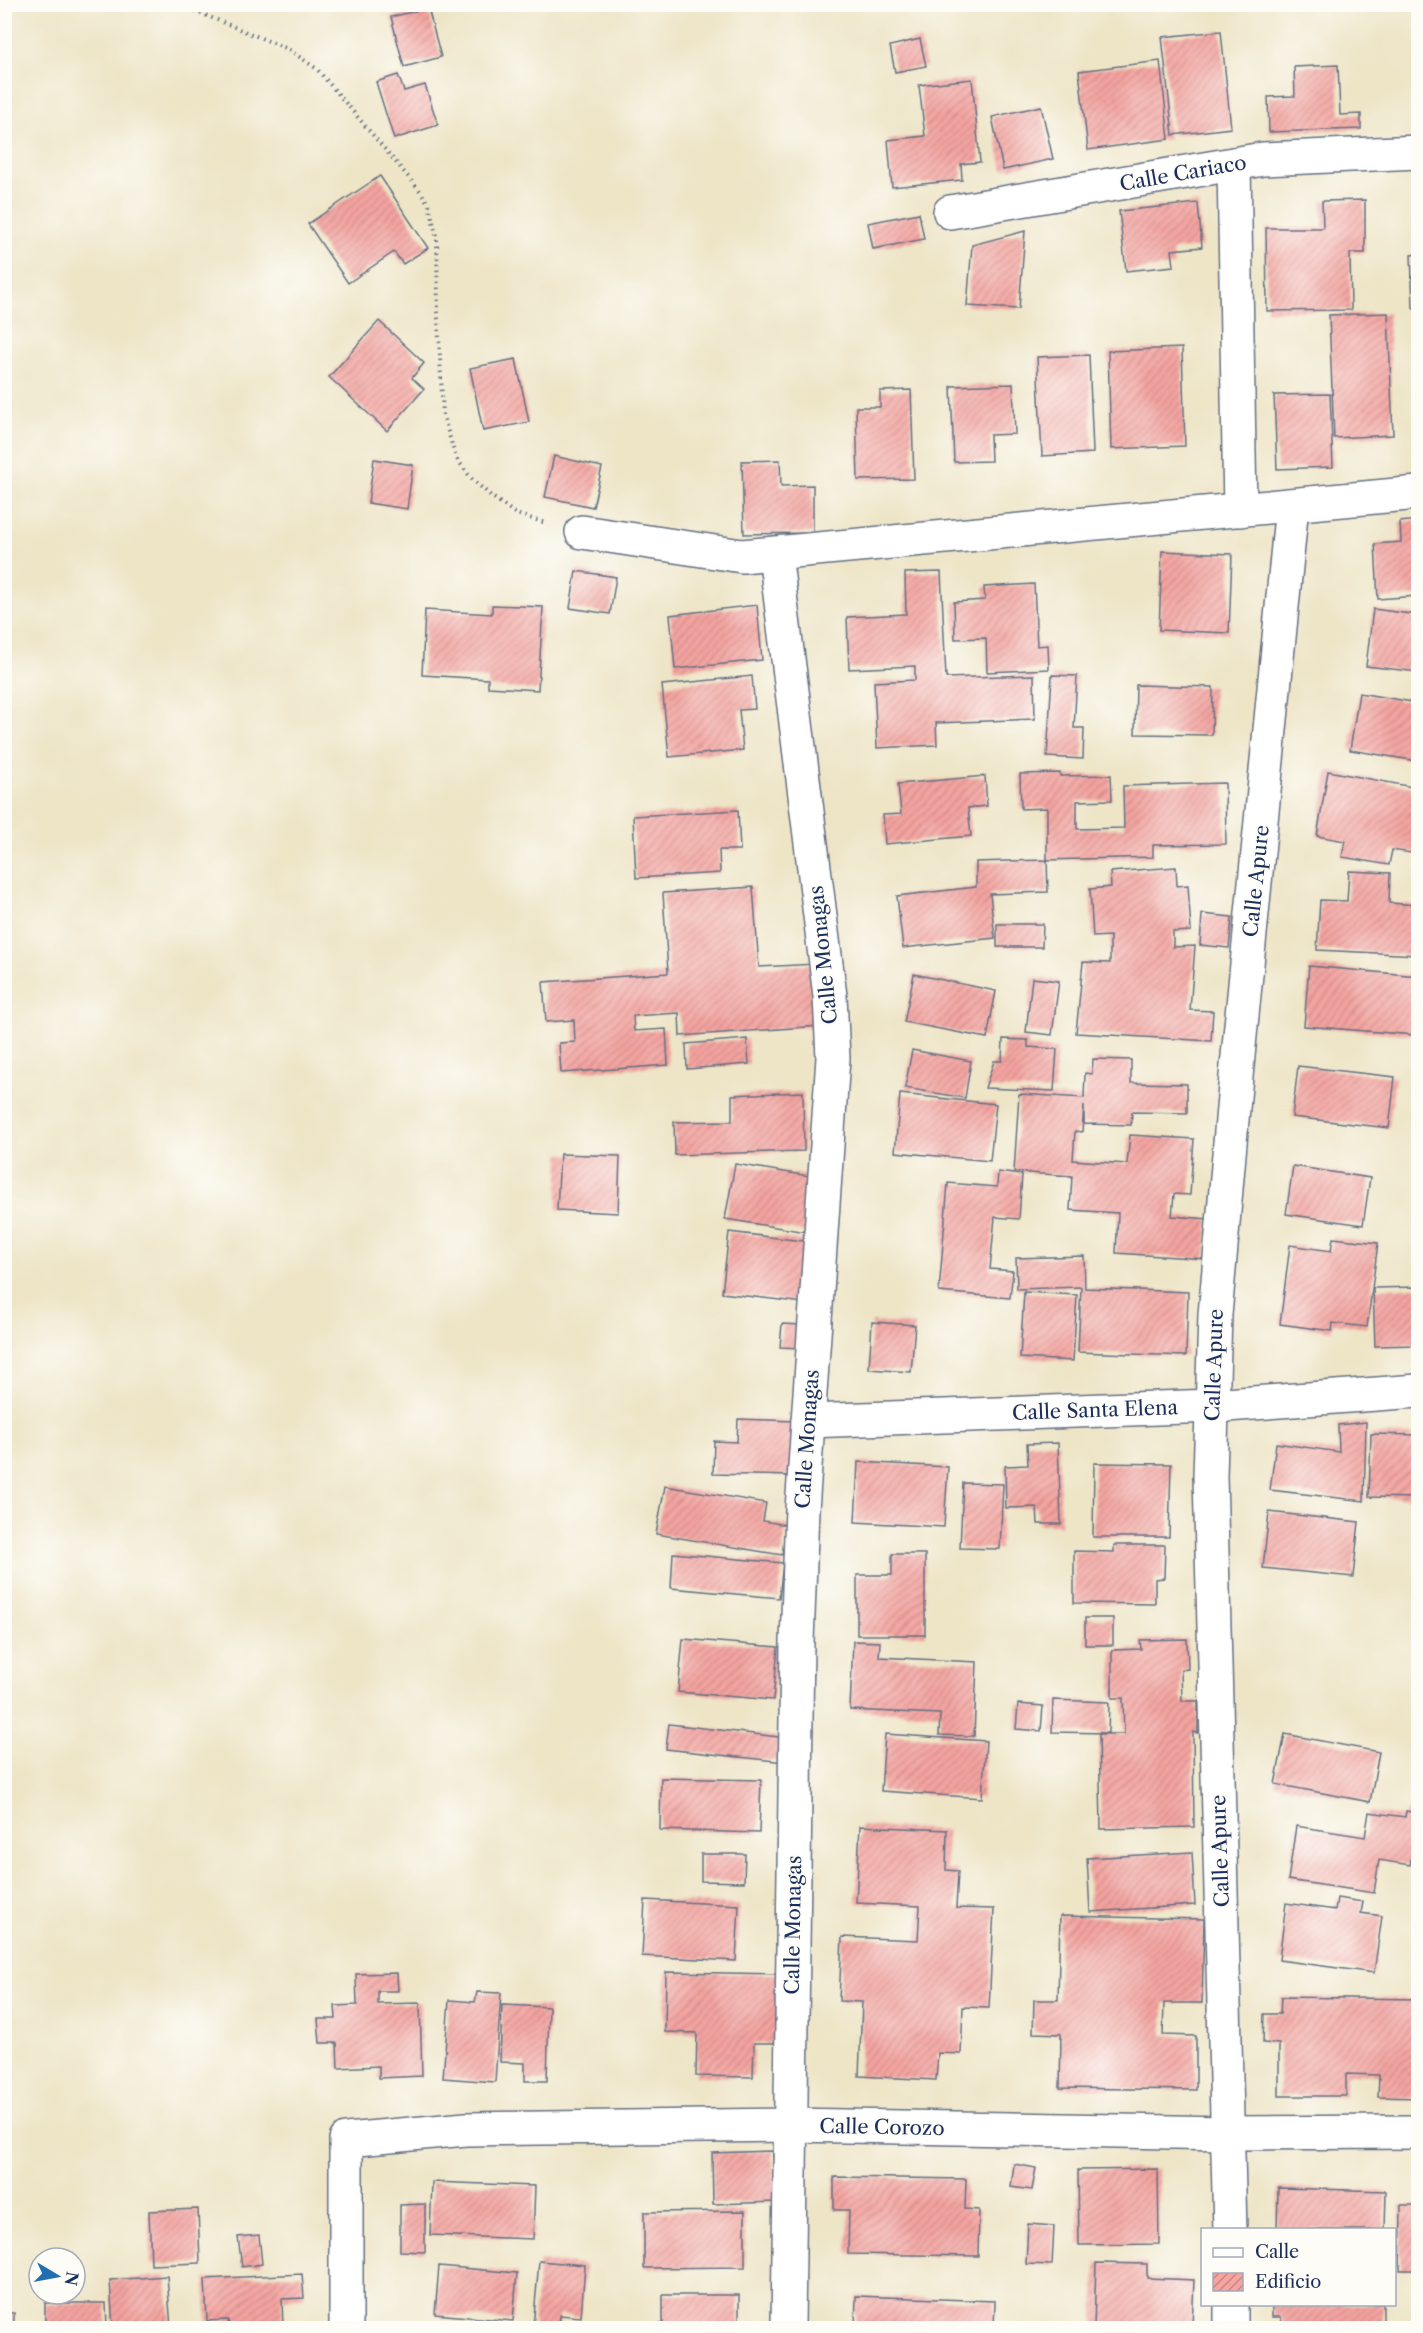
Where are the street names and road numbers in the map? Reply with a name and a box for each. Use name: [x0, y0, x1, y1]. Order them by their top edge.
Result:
street label: Calle Cariaco: [1118, 150, 1248, 196]
street label: Calle Apure: [1238, 824, 1274, 938]
street label: Calle Monagas: [804, 885, 842, 1025]
street label: Calle Apure: [1200, 1308, 1228, 1422]
street label: Calle Monagas: [790, 1369, 824, 1509]
street label: Calle Santa Elena: [1012, 1395, 1179, 1425]
street label: Calle Apure: [1206, 1794, 1234, 1908]
street label: Calle Monagas: [780, 1855, 806, 1995]
street label: Calle Corozo: [819, 2114, 945, 2140]

